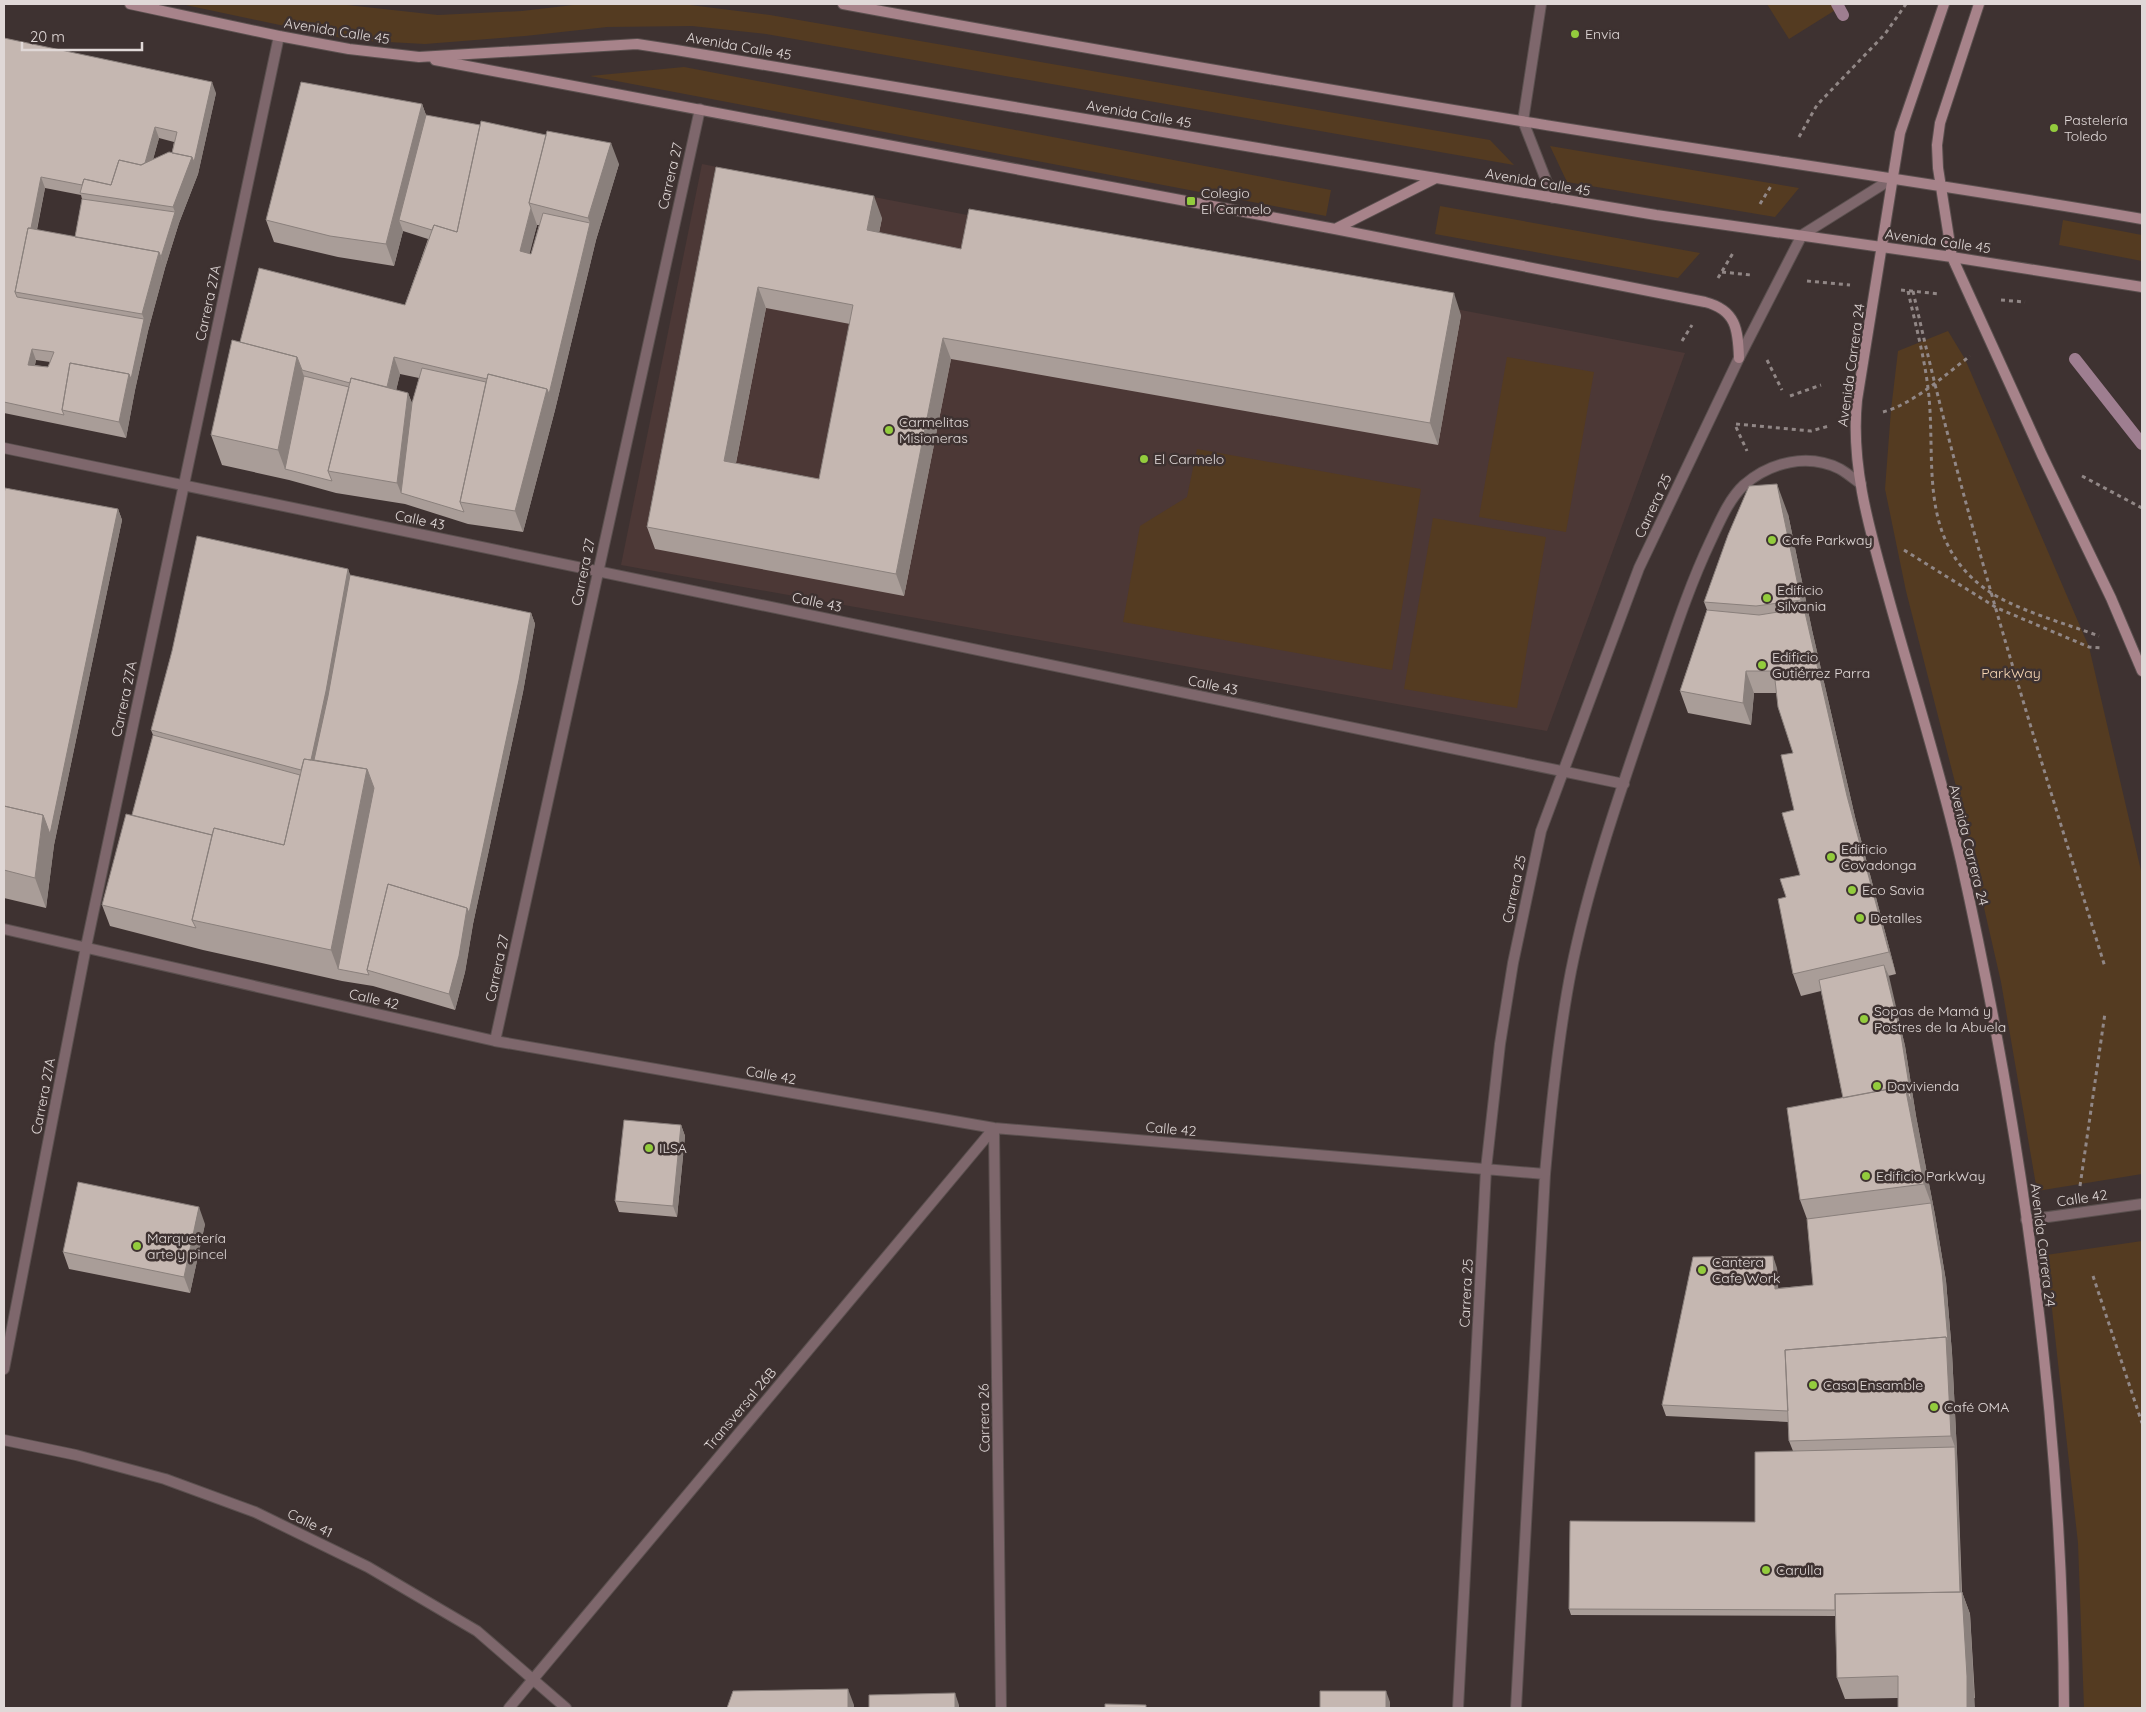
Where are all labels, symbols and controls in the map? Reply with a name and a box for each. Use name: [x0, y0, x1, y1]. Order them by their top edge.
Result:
street label: Avenida Calle 45: [283, 14, 391, 48]
scale bar: [22, 20, 142, 52]
place label: Envia: [1585, 25, 1620, 43]
text: 20 m: [30, 27, 65, 46]
street label: Avenida Calle 45: [685, 28, 793, 64]
marker: Envia: [1569, 28, 1581, 40]
street label: Avenida Calle 45: [1085, 96, 1193, 132]
place label: Pastelería Toledo: [2064, 111, 2128, 145]
marker: Pastelería Toledo: [2048, 122, 2060, 134]
street label: Carrera 27: [654, 141, 686, 211]
street label: Avenida Calle 45: [1484, 164, 1592, 200]
place label: Colegio El Carmelo: [1201, 184, 1271, 218]
marker: Colegio El Carmelo: [1185, 195, 1197, 207]
street label: Avenida Calle 45: [1884, 225, 1992, 257]
street label: Carrera 27A: [191, 263, 225, 343]
street label: Avenida Carrera 24: [1833, 302, 1869, 428]
place label: Carmelitas Misioneras: [899, 413, 969, 447]
marker: Carmelitas Misioneras: [883, 424, 895, 436]
place label: El Carmelo: [1154, 450, 1224, 468]
marker: El Carmelo: [1138, 453, 1150, 465]
street label: Carrera 25: [1630, 471, 1676, 541]
street label: Calle 43: [393, 506, 447, 534]
place label: Cafe Parkway: [1782, 531, 1873, 549]
marker: Cafe Parkway: [1766, 534, 1778, 546]
street label: Carrera 27: [567, 537, 599, 607]
place label: Edificio Silvania: [1777, 581, 1826, 615]
street label: Calle 43: [790, 588, 844, 616]
marker: Edificio Silvania: [1761, 592, 1773, 604]
place label: Edificio Gutiérrez Parra: [1772, 648, 1870, 682]
street label: Carrera 27A: [107, 659, 141, 739]
marker: Edificio Gutiérrez Parra: [1756, 659, 1768, 671]
park label: ParkWay: [1981, 664, 2041, 682]
street label: Calle 43: [1186, 671, 1240, 699]
street label: Avenida Carrera 24: [1945, 783, 1993, 907]
place label: Edificio Covadonga: [1841, 840, 1917, 874]
marker: Edificio Covadonga: [1825, 851, 1837, 863]
street label: Carrera 25: [1498, 853, 1530, 925]
place label: Eco Savia: [1862, 881, 1924, 899]
marker: Eco Savia: [1846, 884, 1858, 896]
place label: Detalles: [1870, 909, 1922, 927]
marker: Detalles: [1854, 912, 1866, 924]
street label: Carrera 27: [481, 933, 513, 1003]
street label: Calle 42: [347, 985, 401, 1014]
place label: Sopas de Mamá y Postres de la Abuela: [1874, 1002, 2006, 1036]
marker: Sopas de Mamá y Postres de la Abuela: [1858, 1013, 1870, 1025]
street label: Carrera 27A: [27, 1056, 59, 1136]
street label: Calle 42: [744, 1062, 798, 1088]
place label: Davivienda: [1887, 1077, 1959, 1095]
marker: Davivienda: [1871, 1080, 1883, 1092]
street label: Calle 42: [1145, 1118, 1197, 1140]
place label: ILSA: [659, 1139, 687, 1157]
marker: ILSA: [643, 1142, 655, 1154]
place label: Edificio ParkWay: [1876, 1167, 1985, 1185]
marker: Edificio ParkWay: [1860, 1170, 1872, 1182]
street label: Avenida Carrera 24: [2026, 1182, 2060, 1308]
street label: Calle 42: [2056, 1186, 2109, 1210]
place label: Marquetería arte y pincel: [147, 1229, 227, 1263]
marker: Marquetería arte y pincel: [131, 1240, 143, 1252]
place label: Cantera Cafe Work: [1712, 1253, 1781, 1287]
street label: Carrera 25: [1455, 1258, 1477, 1328]
marker: Cantera Cafe Work: [1696, 1264, 1708, 1276]
street label: Transversal 26B: [700, 1364, 780, 1454]
place label: Casa Ensamble: [1823, 1376, 1923, 1394]
marker: Casa Ensamble: [1807, 1379, 1819, 1391]
street label: Carrera 26: [974, 1383, 994, 1453]
place label: Café OMA: [1944, 1398, 2009, 1416]
marker: Café OMA: [1928, 1401, 1940, 1413]
street label: Calle 41: [284, 1504, 336, 1542]
place label: Carulla: [1776, 1561, 1822, 1579]
marker: Carulla: [1760, 1564, 1772, 1576]

